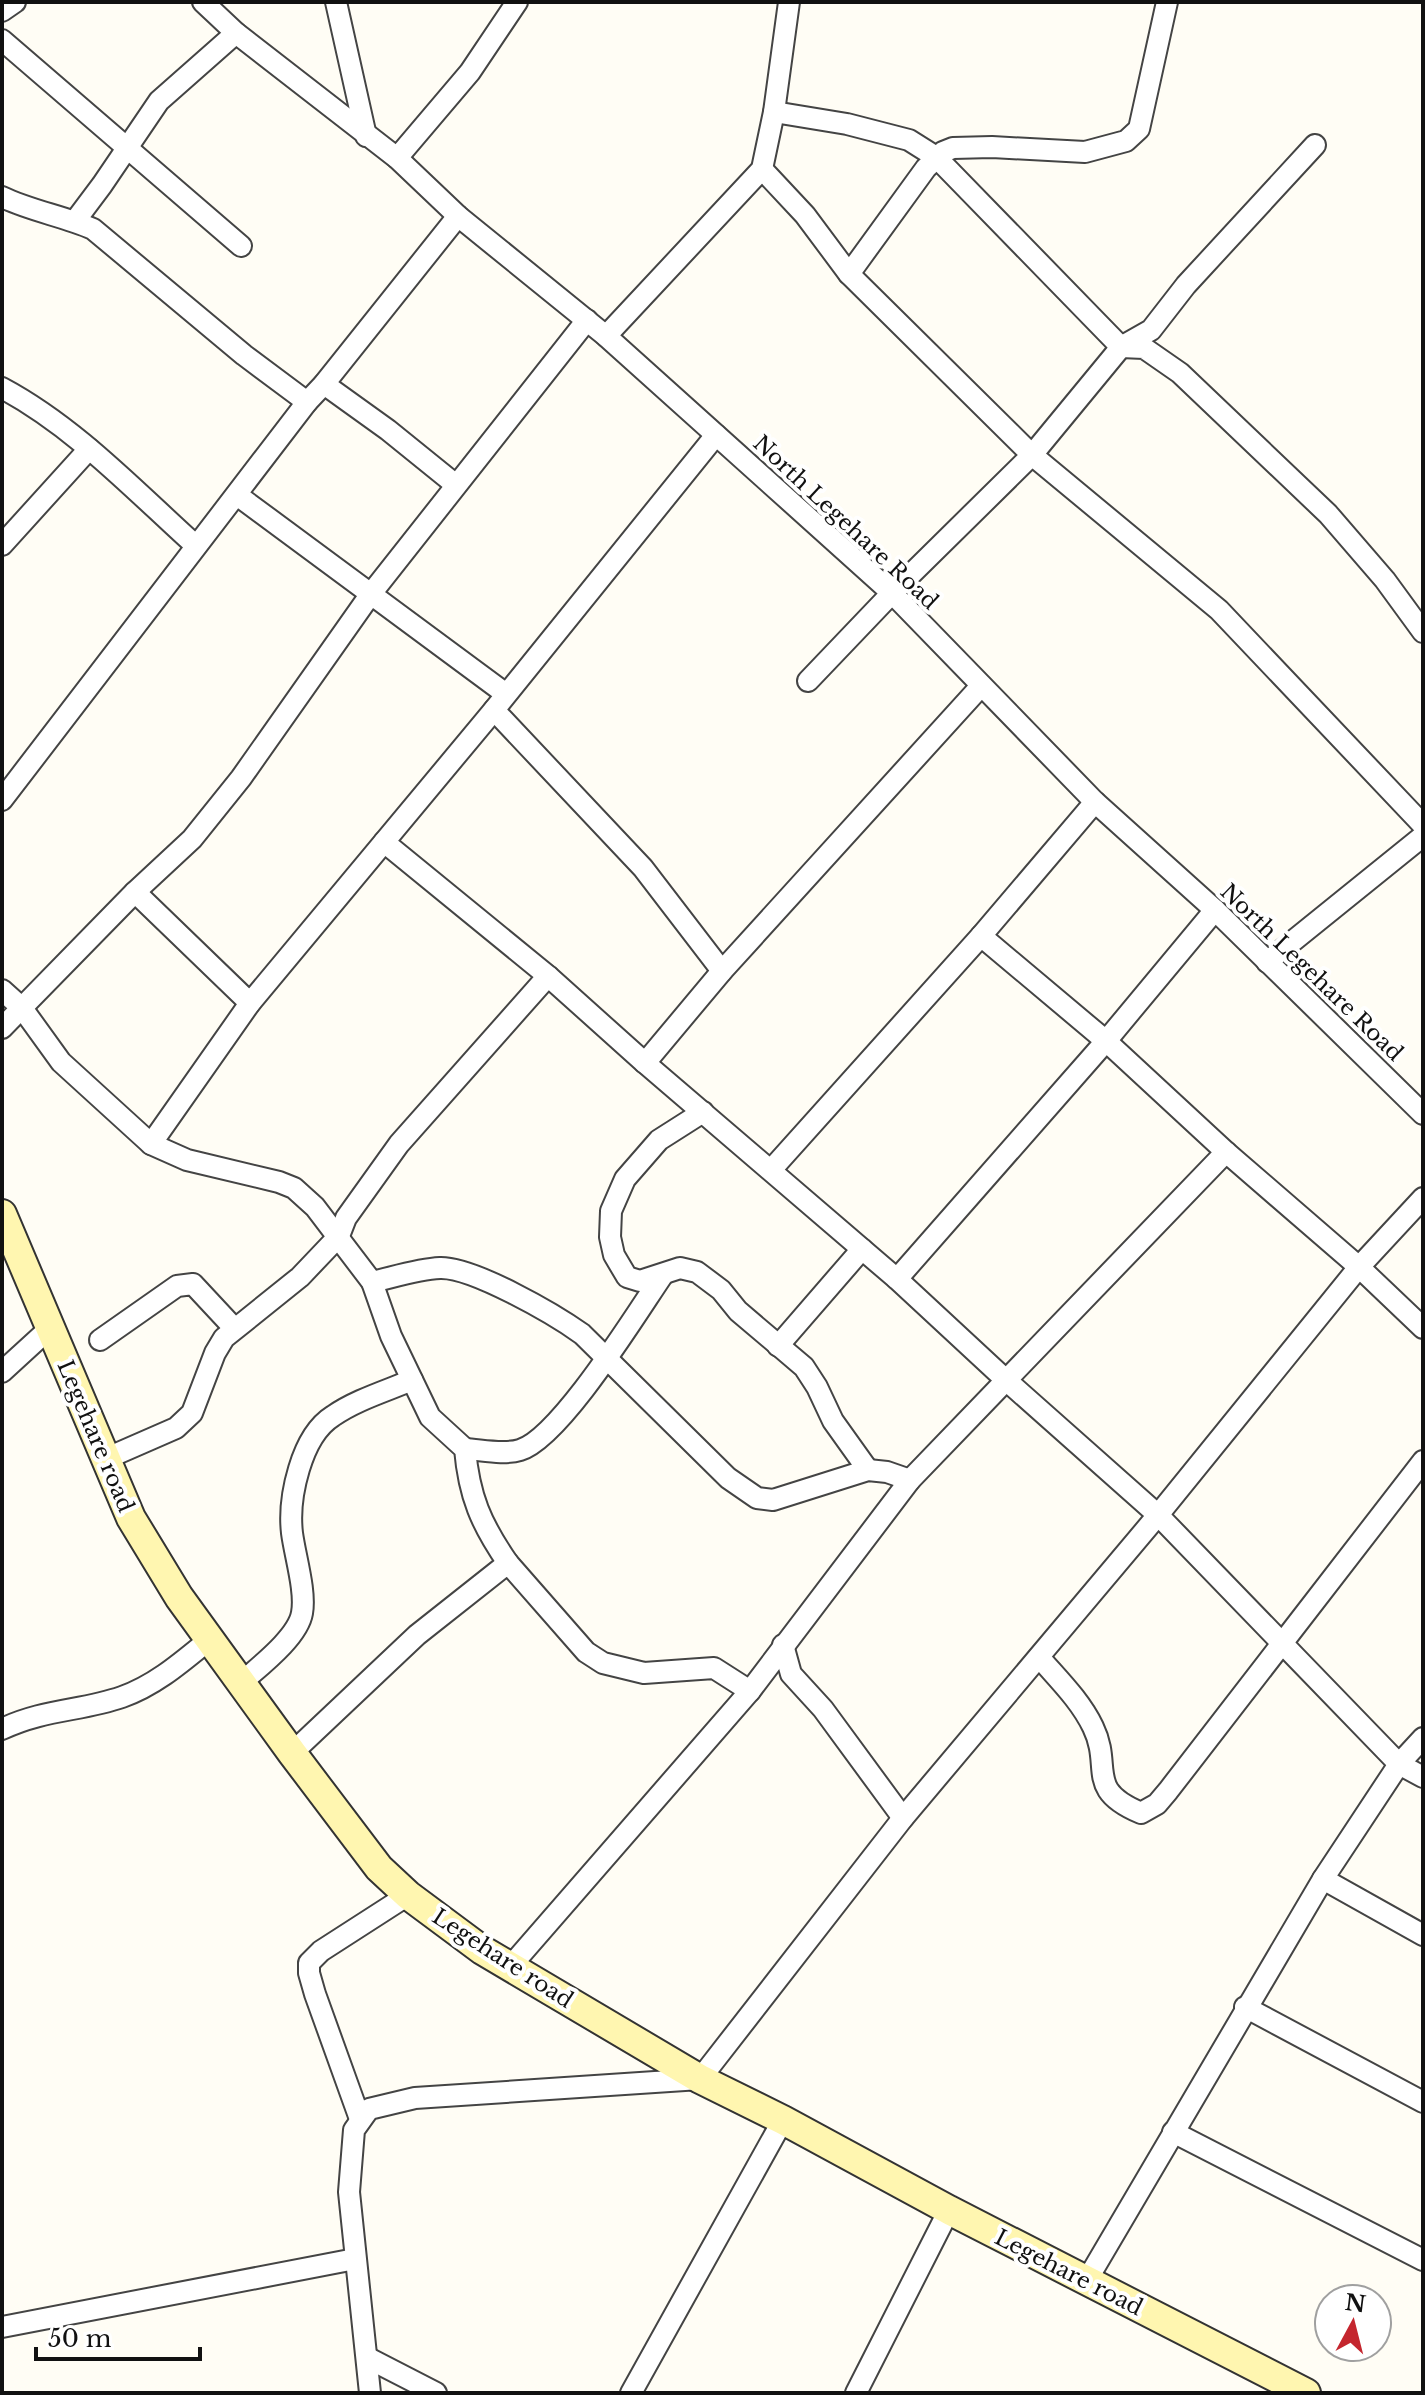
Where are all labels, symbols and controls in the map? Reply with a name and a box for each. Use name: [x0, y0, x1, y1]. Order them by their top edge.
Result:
street label: North Legehare Road: [748, 430, 944, 615]
street label: North Legehare Road: [1215, 878, 1409, 1067]
street label: Legehare road: [51, 1356, 140, 1516]
street label: Legehare road: [427, 1903, 578, 2014]
street label: Legehare road: [990, 2224, 1147, 2321]
north arrow: [1313, 2283, 1393, 2363]
text: N: [1343, 2289, 1368, 2318]
scale bar: [36, 2311, 200, 2361]
text: 50 m: [48, 2324, 112, 2353]

